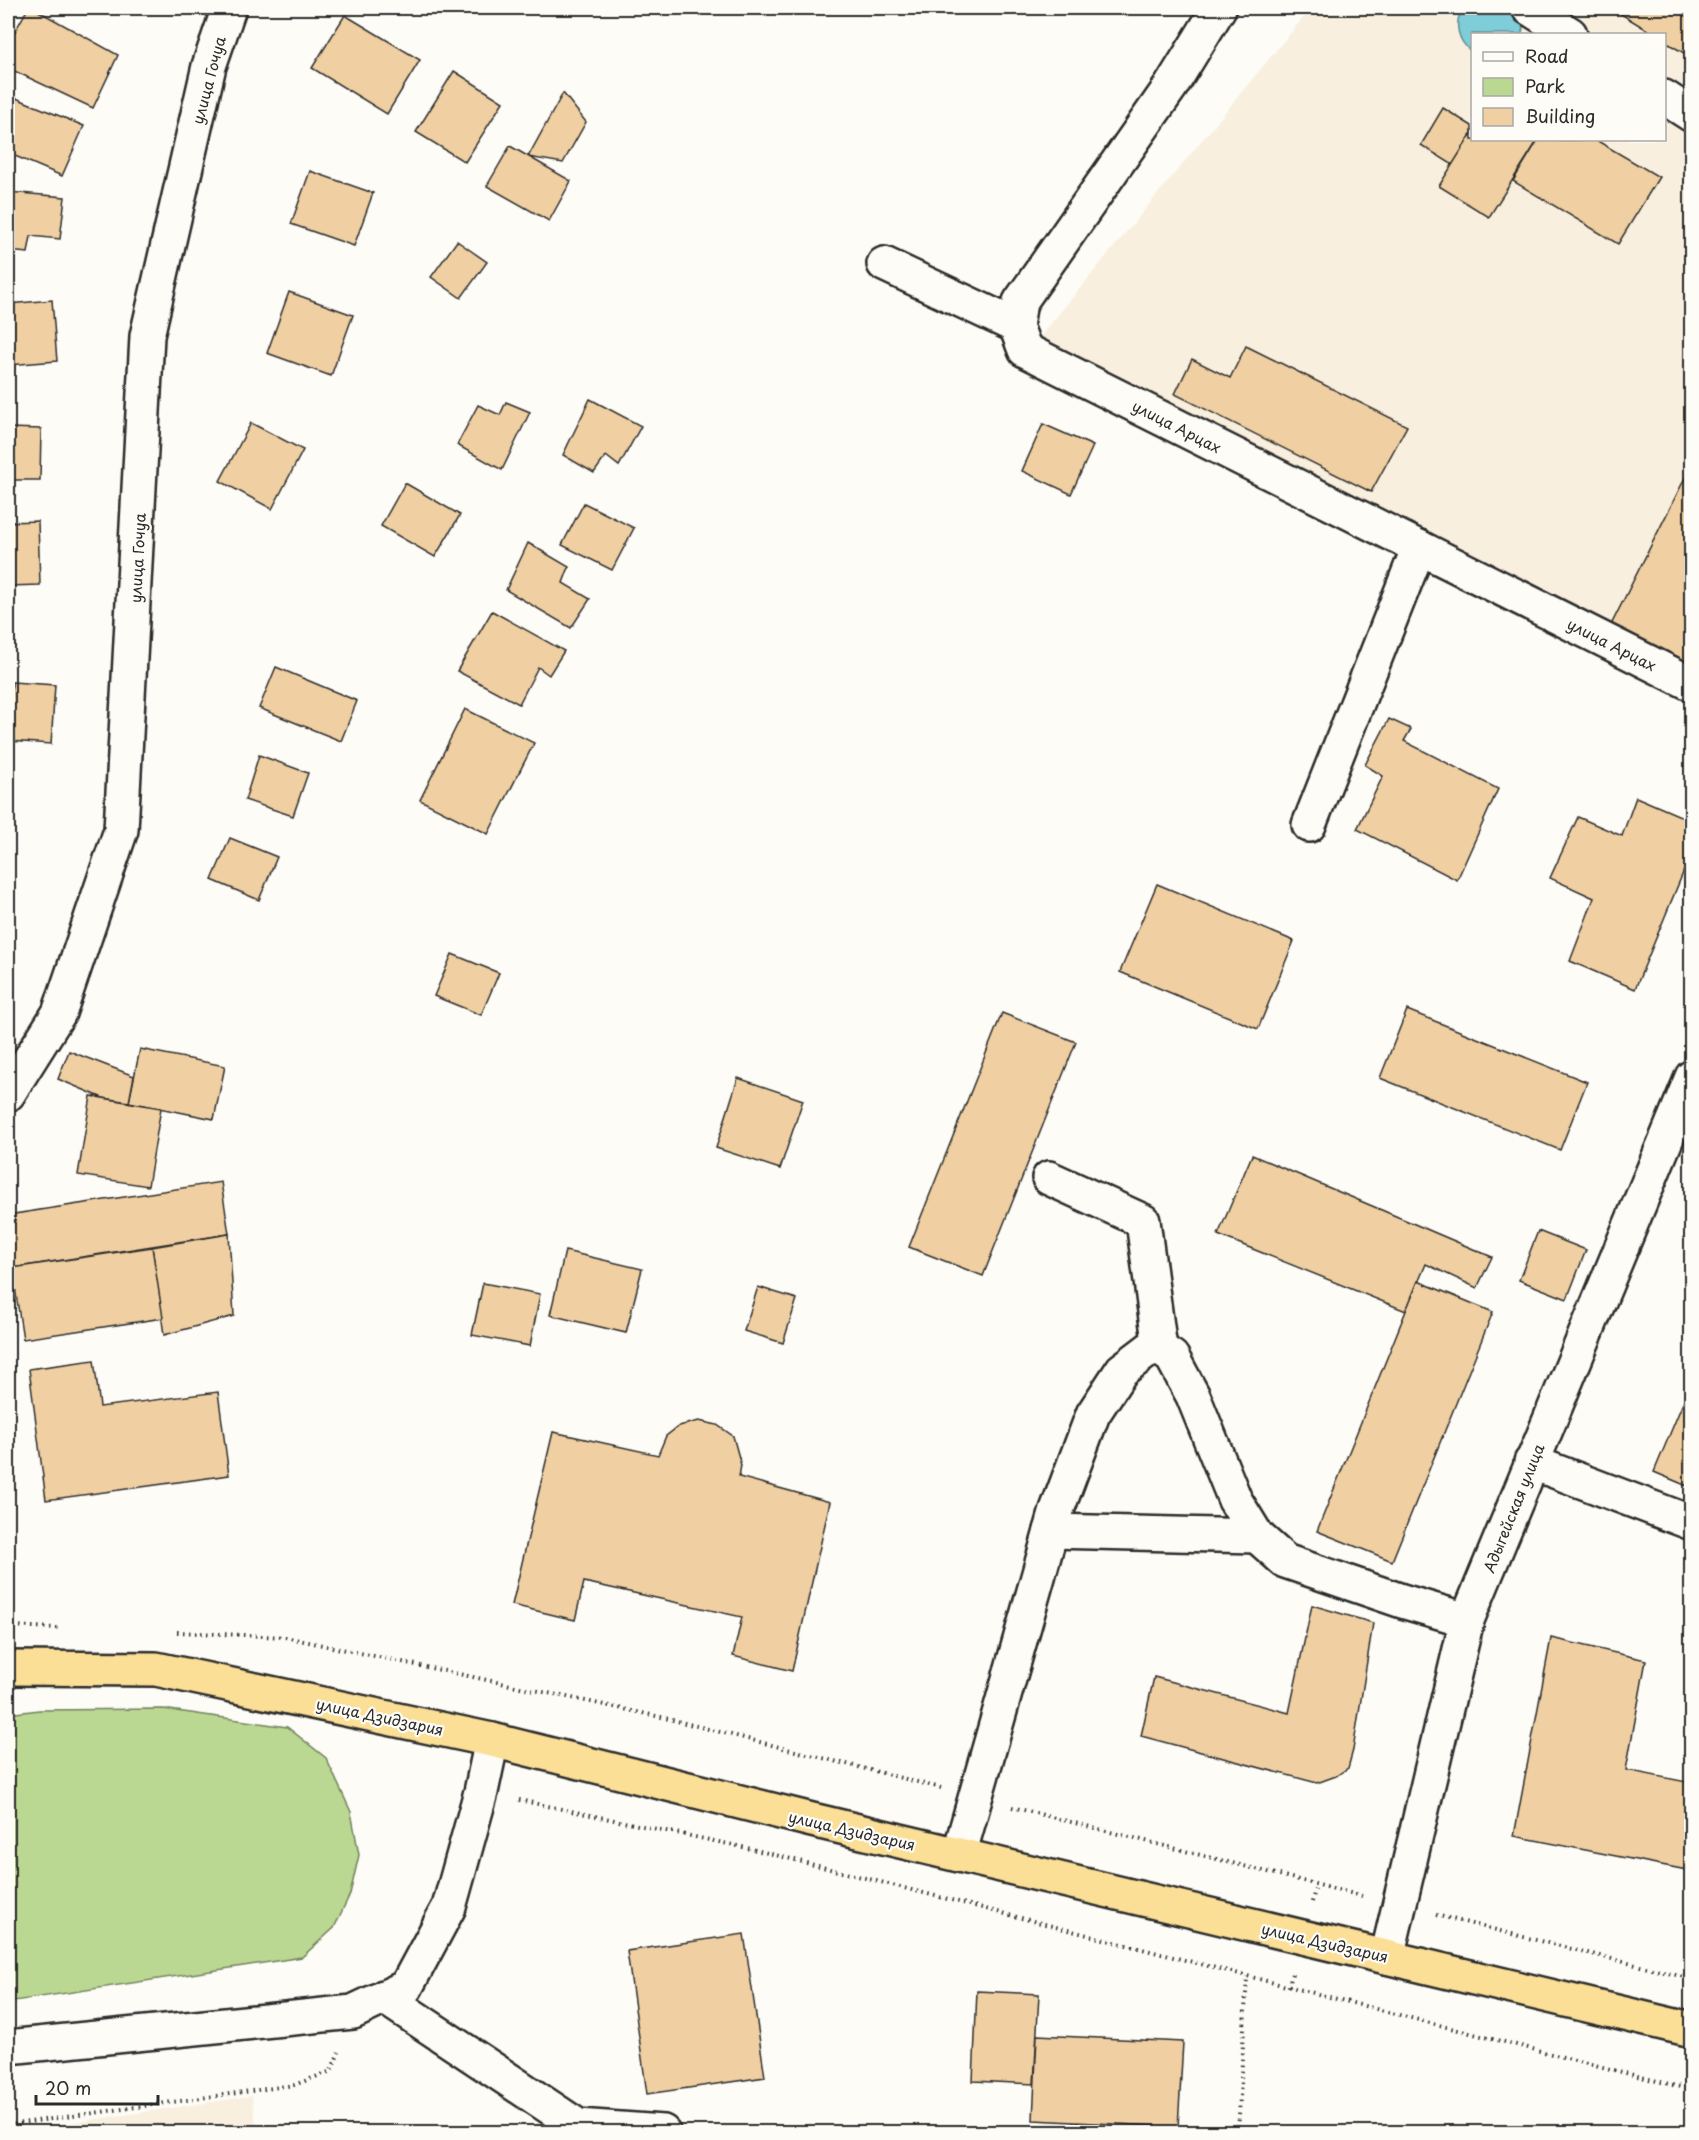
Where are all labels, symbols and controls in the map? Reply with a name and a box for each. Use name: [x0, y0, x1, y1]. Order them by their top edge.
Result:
street label: улица Гочуа: [185, 33, 231, 127]
legend: [1471, 33, 1666, 141]
text: Road: [1525, 42, 1569, 69]
text: Park: [1525, 72, 1565, 99]
text: Building: [1525, 102, 1595, 129]
street label: улица Арцах: [1128, 394, 1226, 458]
street label: улица Гочуа: [123, 512, 151, 604]
street label: улица Арцах: [1563, 612, 1661, 676]
street label: Адыгейская улица: [1477, 1440, 1550, 1576]
street label: улица Дзидзария: [314, 1691, 446, 1741]
street label: улица Дзидзария: [786, 1804, 918, 1856]
street label: улица Дзидзария: [1259, 1916, 1391, 1968]
scale bar: [36, 2068, 158, 2106]
text: 20 m: [45, 2074, 91, 2101]

